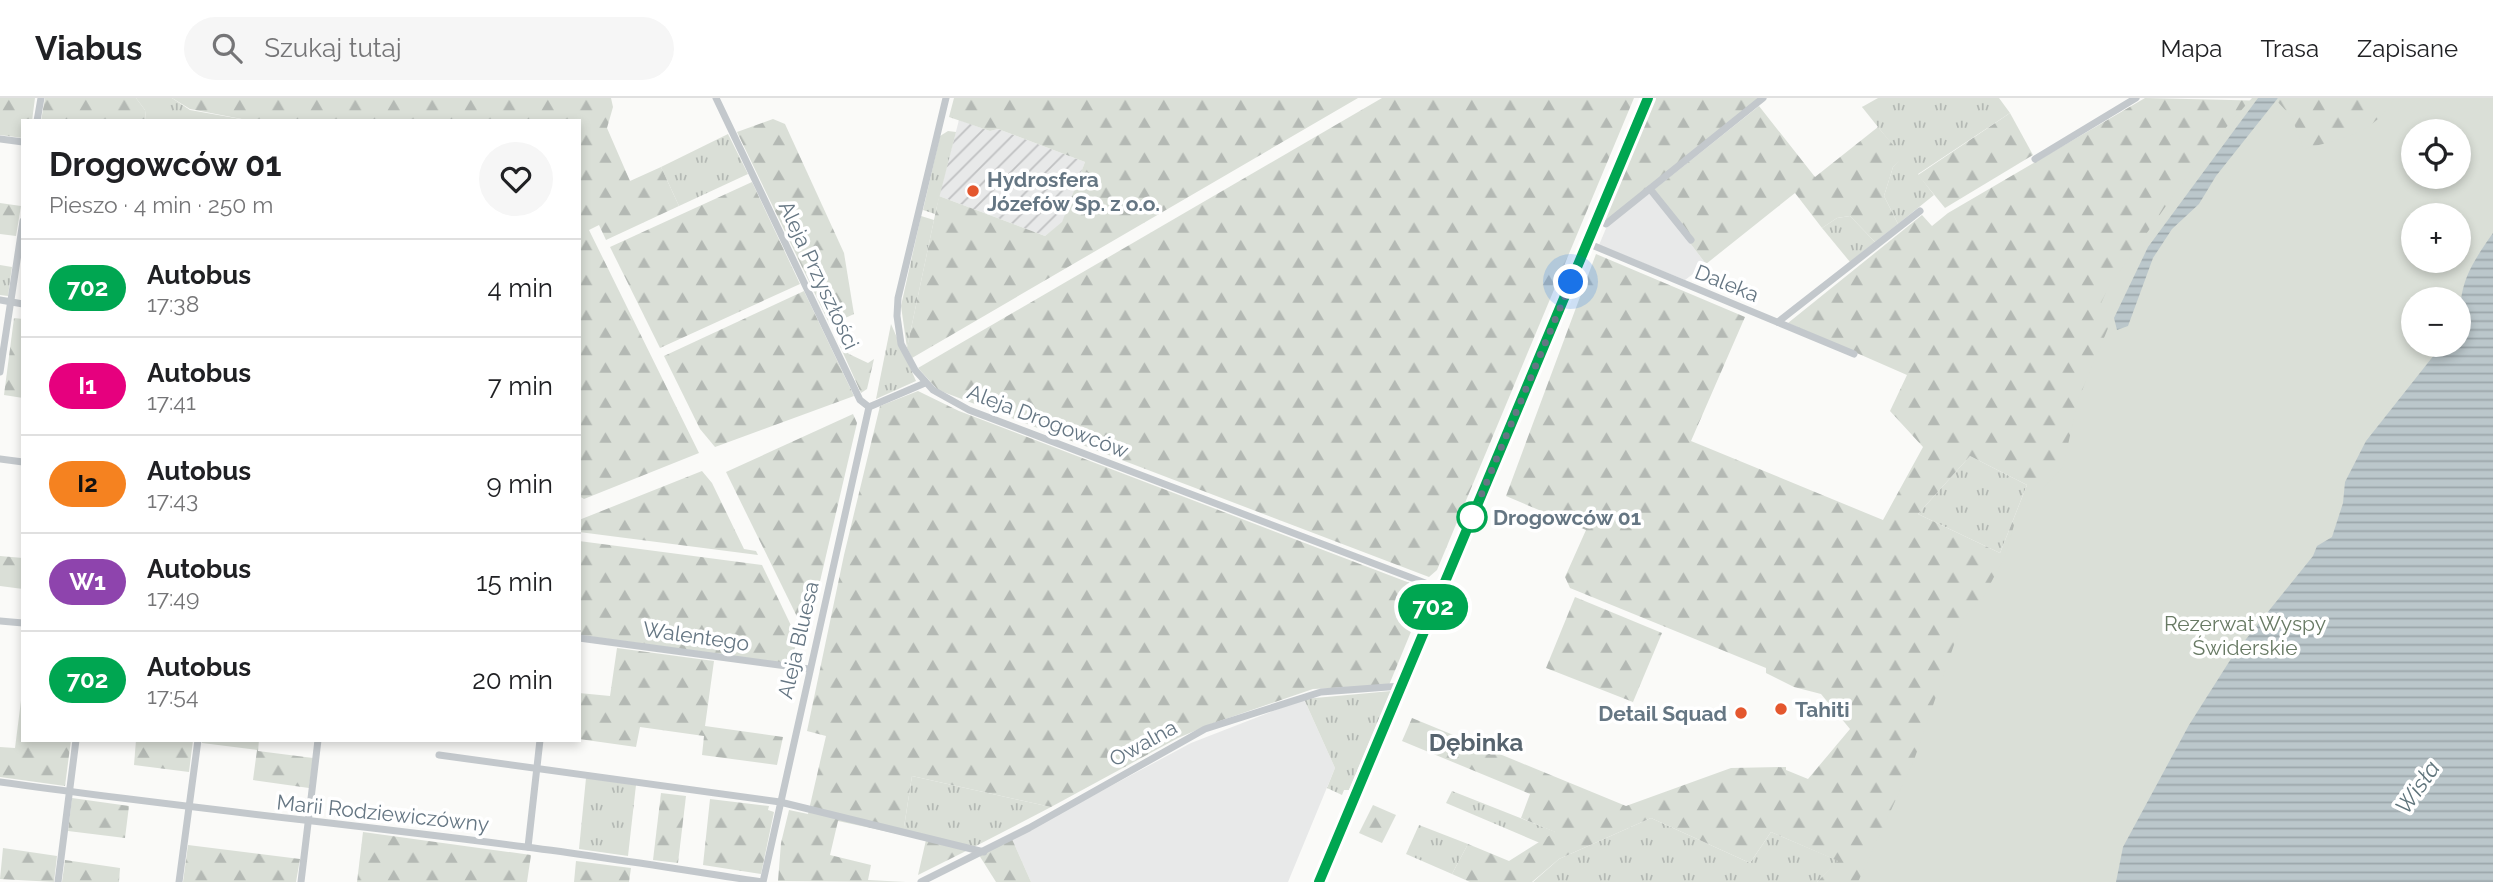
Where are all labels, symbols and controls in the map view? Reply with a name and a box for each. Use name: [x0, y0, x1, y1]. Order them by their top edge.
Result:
search box: [184, 17, 674, 80]
text: Viabus: [35, 29, 142, 68]
icon: search: [208, 29, 246, 67]
text: Szukaj tutaj: [264, 33, 402, 63]
text: Mapa: [2161, 34, 2222, 63]
text: Trasa: [2260, 34, 2319, 63]
text: Zapisane: [2357, 34, 2458, 63]
map controls: [2401, 119, 2471, 357]
button: locate: [2401, 119, 2471, 189]
button: heart: [479, 142, 553, 216]
text: Drogowców 01: [49, 145, 282, 184]
place label: Hydrosfera Józefów Sp. z o.o.: [987, 167, 1160, 216]
marker: Hydrosfera Józefów Sp. z o.o.: [965, 183, 981, 199]
text: Pieszo · 4 min · 250 m: [49, 191, 273, 218]
street label: Aleja Przyszłości: [774, 197, 864, 353]
button: +: [2401, 203, 2471, 273]
street label: Daleka: [1691, 259, 1763, 307]
text: Autobus: [147, 260, 251, 290]
your location: [1553, 264, 1588, 299]
text: 702: [67, 273, 108, 302]
text: 4 min: [487, 273, 553, 303]
button: −: [2401, 287, 2471, 357]
text: 17:38: [147, 290, 199, 317]
text: Autobus: [147, 358, 251, 388]
text: I1: [78, 371, 97, 400]
text: 7 min: [488, 371, 553, 401]
street label: Aleja Drogowców: [964, 379, 1132, 463]
text: 17:41: [147, 388, 196, 415]
text: Autobus: [147, 456, 251, 486]
text: I2: [77, 469, 98, 498]
text: 9 min: [486, 469, 553, 499]
text: 17:43: [147, 486, 198, 513]
marker: Drogowców 01: [1457, 502, 1487, 532]
place label: Drogowców 01: [1493, 505, 1641, 530]
text: Autobus: [147, 554, 251, 584]
text: W1: [69, 567, 106, 596]
text: 15 min: [476, 567, 553, 597]
street label: Aleja Bluesa: [772, 579, 824, 701]
text: 17:49: [147, 584, 199, 611]
line badge: 702: [1393, 584, 1473, 630]
text: 702: [1412, 592, 1454, 621]
park label: Rezerwat Wyspy Świderskie: [2164, 611, 2326, 660]
street label: Walentego: [641, 616, 751, 656]
text: Autobus: [147, 652, 251, 682]
text: 702: [67, 665, 108, 694]
text: 20 min: [472, 665, 553, 695]
text: 17:54: [147, 682, 198, 709]
place label: Tahiti: [1795, 697, 1850, 722]
place label: Detail Squad: [1598, 701, 1727, 726]
marker: Tahiti: [1773, 701, 1789, 717]
marker: Detail Squad: [1733, 705, 1749, 721]
street label: Owalna: [1105, 714, 1181, 772]
district label: Dębinka: [1429, 728, 1523, 757]
water label: Wisła: [2389, 755, 2445, 819]
street label: Marii Rodziewiczówny: [276, 789, 490, 837]

